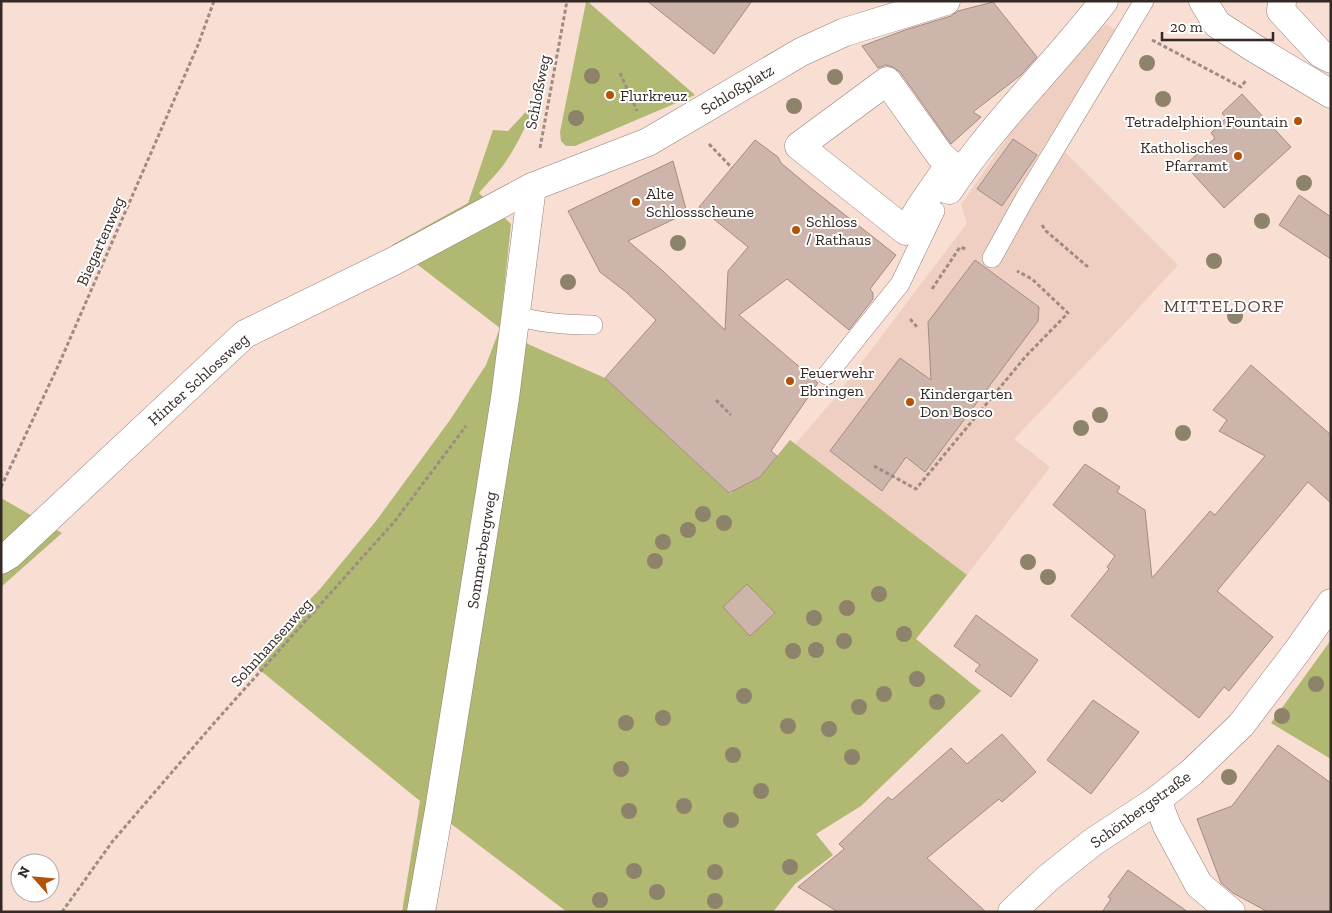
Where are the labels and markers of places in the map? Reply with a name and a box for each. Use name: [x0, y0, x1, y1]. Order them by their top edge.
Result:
place label: Flurkreuz: [620, 86, 688, 105]
marker: Flurkreuz: [604, 89, 616, 101]
place label: Tetradelphion Fountain: [1125, 112, 1289, 131]
marker: Tetradelphion Fountain: [1292, 115, 1304, 127]
place label: Katholisches Pfarramt: [1140, 138, 1228, 175]
marker: Katholisches Pfarramt: [1232, 150, 1244, 162]
place label: Alte Schlossscheune: [646, 184, 754, 221]
marker: Alte Schlossscheune: [630, 196, 642, 208]
place label: Schloss / Rathaus: [806, 212, 871, 249]
marker: Schloss / Rathaus: [790, 224, 802, 236]
place label: Feuerwehr Ebringen: [800, 363, 875, 400]
marker: Feuerwehr Ebringen: [784, 375, 796, 387]
place label: Kindergarten Don Bosco: [920, 384, 1014, 421]
marker: Kindergarten Don Bosco: [904, 396, 916, 408]

